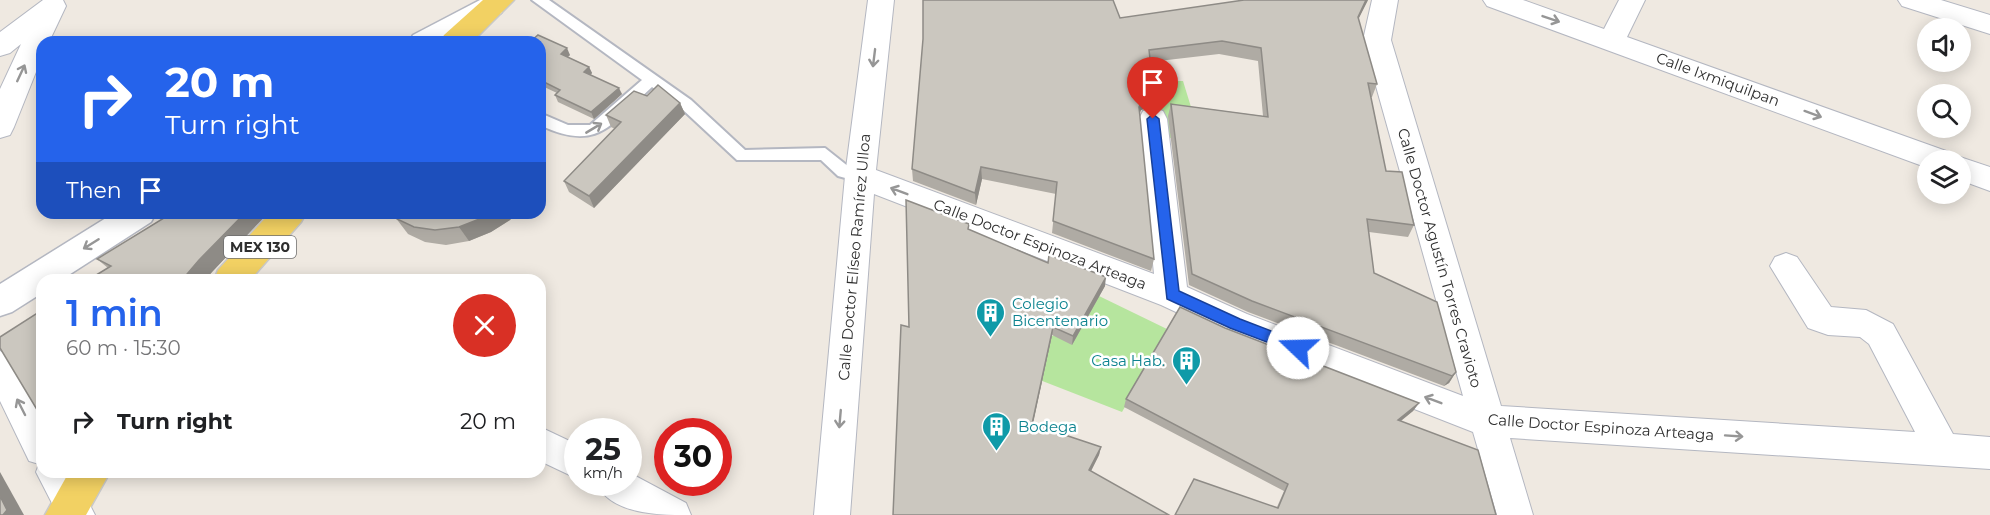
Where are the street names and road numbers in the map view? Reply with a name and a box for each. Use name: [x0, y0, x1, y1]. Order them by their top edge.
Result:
street label: Calle Ixmiquilpan: [1654, 48, 1782, 110]
street label: Calle Doctor Agustín Torres Cravioto: [1394, 126, 1486, 390]
street label: Calle Doctor Elíseo Ramírez Ulloa: [834, 133, 874, 381]
street label: Calle Doctor Espinoza Arteaga: [931, 194, 1149, 294]
road number: MEX 130: [224, 236, 296, 258]
street label: Calle Doctor Espinoza Arteaga: [1487, 410, 1715, 444]

